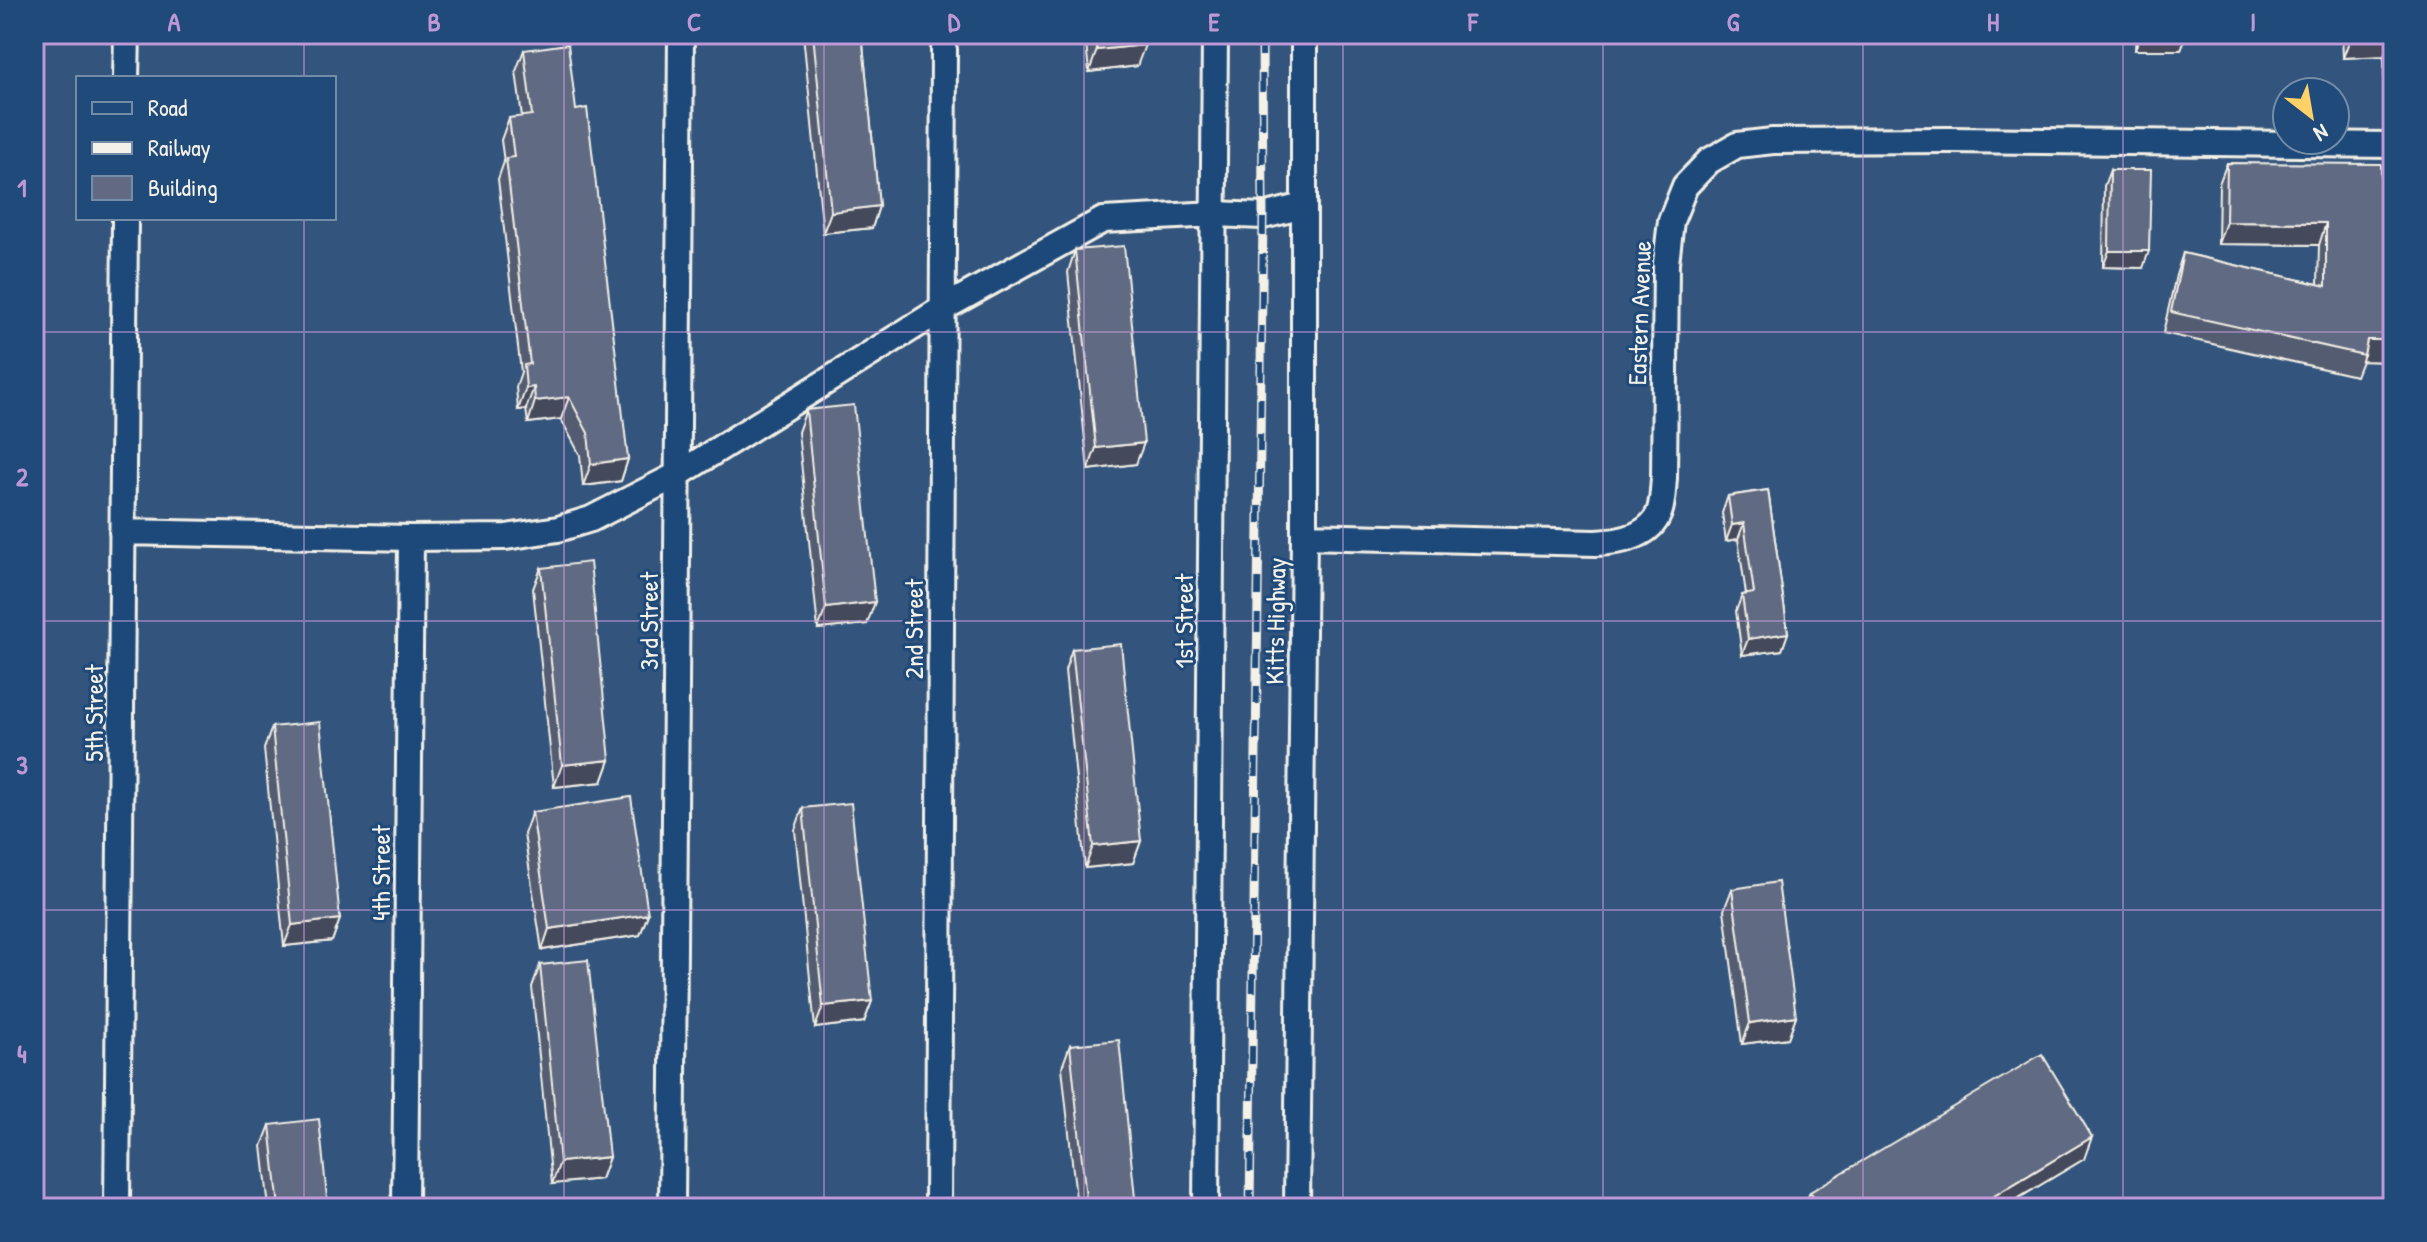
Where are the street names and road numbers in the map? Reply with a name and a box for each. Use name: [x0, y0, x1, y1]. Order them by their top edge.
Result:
street label: Eastern Avenue: [1619, 240, 1659, 386]
street label: Kitts Highway: [1256, 557, 1294, 685]
street label: 3rd Street: [631, 571, 666, 670]
street label: 1st Street: [1166, 572, 1201, 668]
street label: 2nd Street: [896, 578, 931, 679]
street label: 5th Street: [76, 663, 111, 762]
street label: 4th Street: [363, 824, 398, 921]

